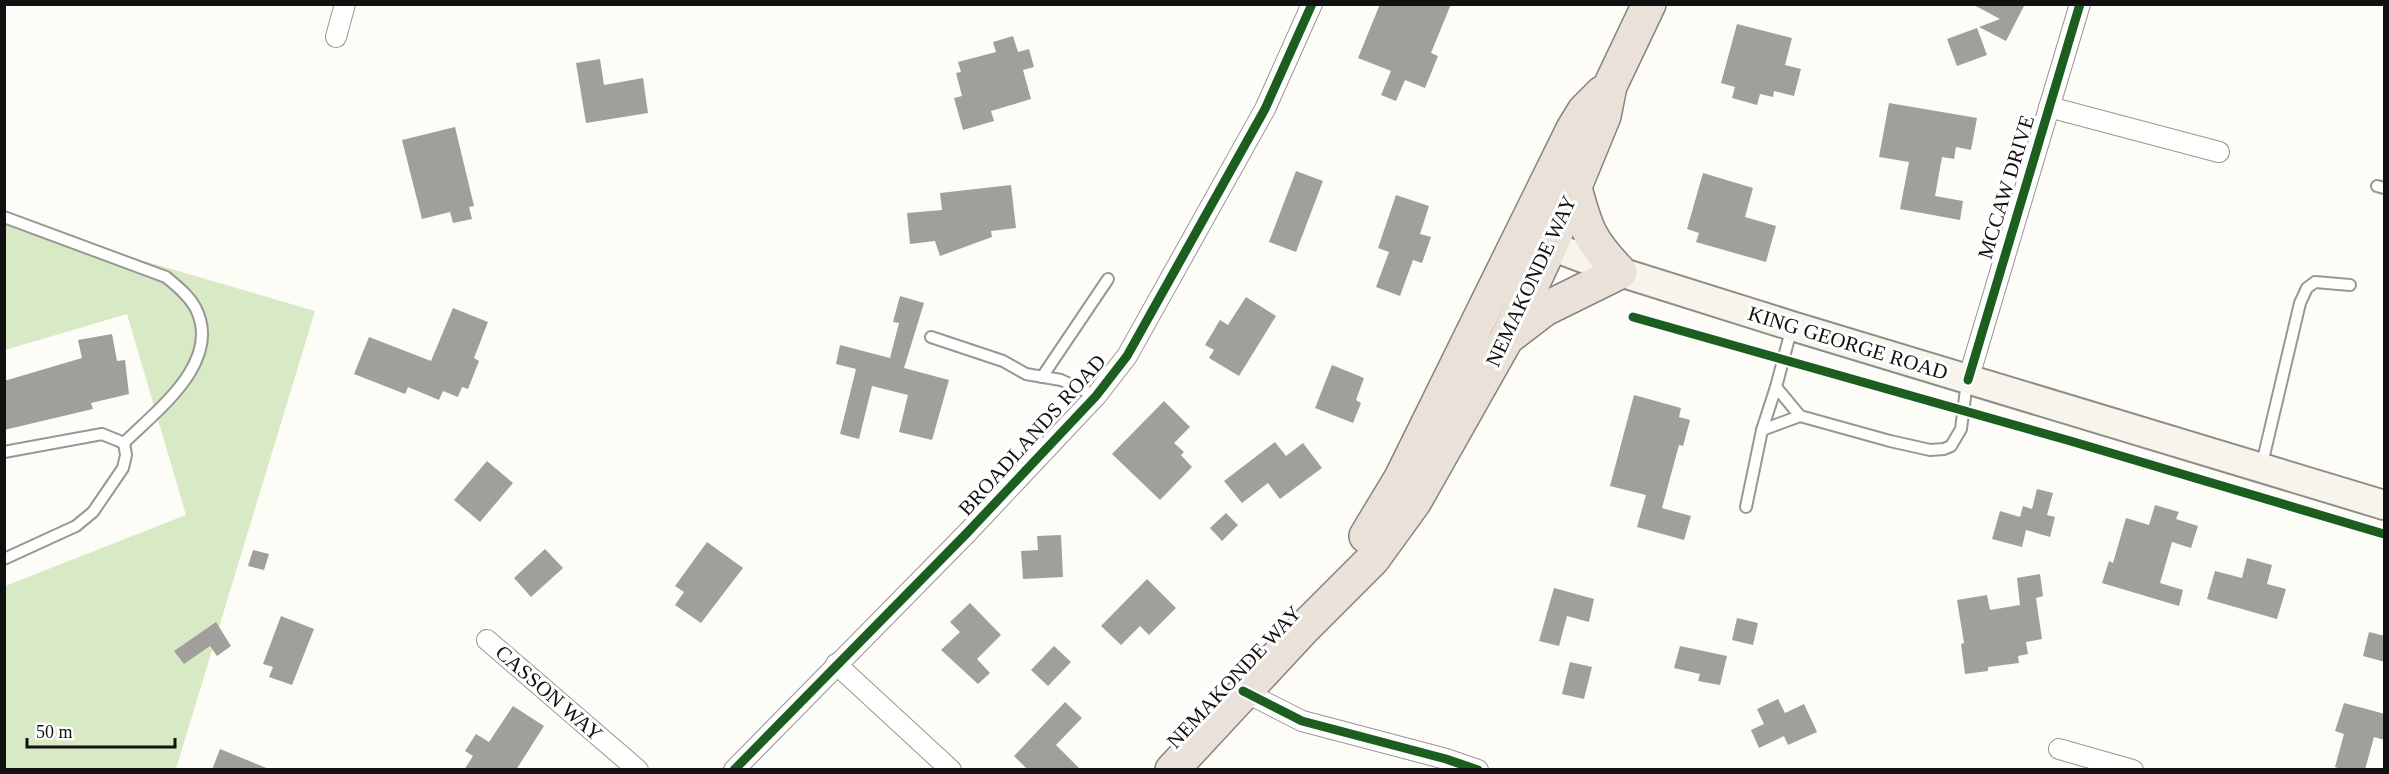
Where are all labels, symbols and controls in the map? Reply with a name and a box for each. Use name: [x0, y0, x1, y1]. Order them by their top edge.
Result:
street label: MCCAW DRIVE: [1973, 112, 2039, 262]
street label: NEMAKONDE WAY: [1481, 192, 1581, 370]
street label: KING GEORGE ROAD: [1745, 301, 1951, 385]
street label: BROADLANDS ROAD: [953, 350, 1111, 520]
street label: NEMAKONDE WAY: [1162, 601, 1306, 753]
street label: CASSON WAY: [491, 640, 607, 746]
scale bar: [27, 711, 176, 749]
text: 50 m: [36, 722, 73, 742]

